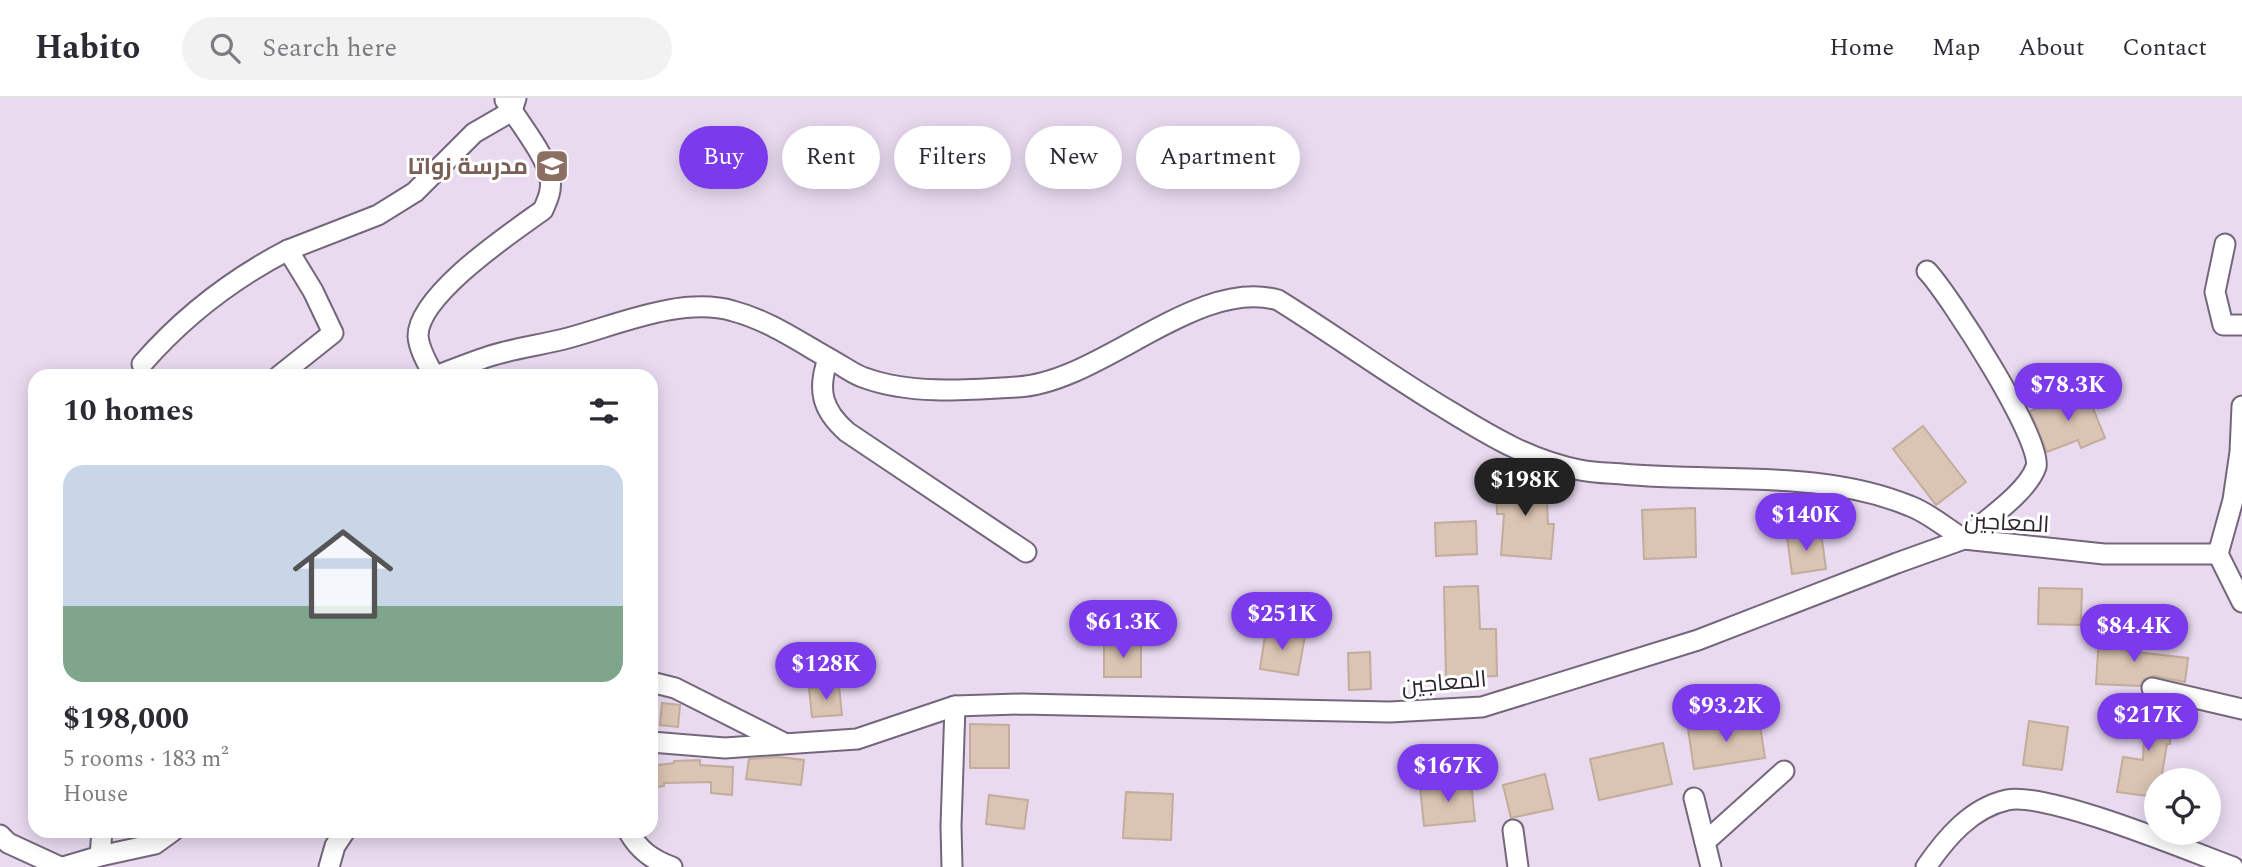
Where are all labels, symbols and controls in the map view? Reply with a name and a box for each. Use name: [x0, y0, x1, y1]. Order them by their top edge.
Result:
search box: [182, 17, 672, 80]
text: Habito: [35, 23, 140, 73]
text: Search here: [262, 28, 397, 68]
icon: search: [206, 29, 244, 67]
text: Home: [1829, 30, 1894, 66]
text: Map: [1932, 30, 1980, 66]
text: About: [2018, 30, 2084, 66]
text: Contact: [2122, 30, 2207, 66]
chip: Buy: [679, 126, 768, 189]
chip: Rent: [782, 126, 880, 189]
chip: Filters: [894, 126, 1011, 189]
chip: New: [1025, 126, 1122, 189]
chip: Apartment: [1136, 126, 1300, 189]
school or university icon: مدرسة زواتا: [533, 147, 571, 185]
place label: مدرسة زواتا: [408, 150, 528, 185]
pin: $78.3K: [2011, 364, 2125, 423]
text: $78.3K: [2030, 368, 2106, 403]
text: 10 homes: [63, 388, 194, 434]
icon: filters: [585, 392, 623, 430]
pin: $198K: [1476, 458, 1574, 518]
text: $198K: [1490, 463, 1560, 498]
pin: $140K: [1757, 494, 1855, 553]
text: $140K: [1771, 498, 1841, 533]
street label: المعاجين: [1964, 504, 2050, 543]
icon: home: [280, 511, 406, 637]
pin: $251K: [1233, 592, 1331, 652]
text: $251K: [1247, 597, 1317, 632]
pin: $61.3K: [1066, 601, 1180, 660]
pin: $84.4K: [2077, 604, 2191, 664]
text: $61.3K: [1085, 605, 1161, 640]
text: $84.4K: [2096, 609, 2172, 644]
pin: $128K: [777, 642, 875, 702]
text: $128K: [791, 647, 861, 682]
street label: المعاجين: [1400, 662, 1488, 705]
pin: $93.2K: [1669, 684, 1783, 744]
text: $93.2K: [1688, 689, 1764, 724]
pin: $217K: [2099, 694, 2197, 753]
text: $198,000: [63, 696, 189, 742]
text: $217K: [2113, 698, 2183, 733]
text: 5 rooms · 183 m²: [63, 742, 229, 777]
pin: $167K: [1399, 744, 1497, 804]
text: $167K: [1413, 749, 1483, 784]
map controls: [2144, 768, 2221, 845]
button: locate: [2144, 768, 2221, 845]
text: House: [63, 777, 128, 812]

